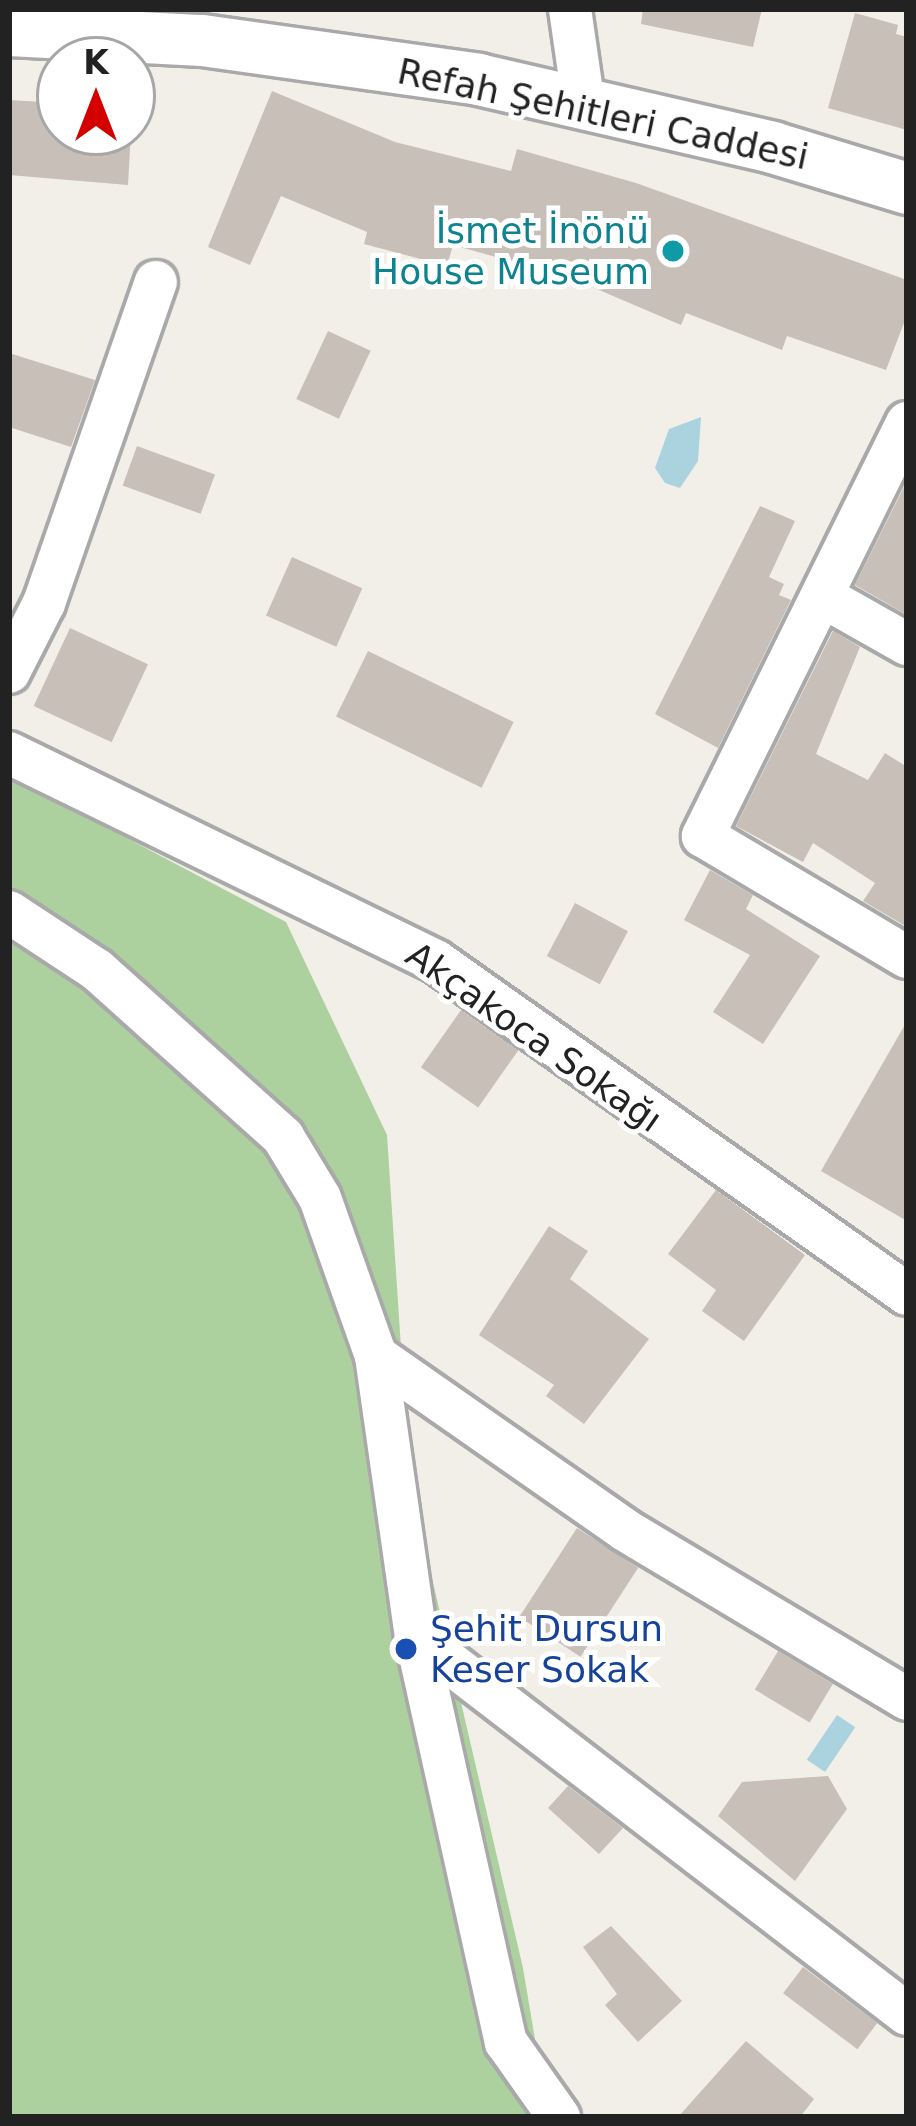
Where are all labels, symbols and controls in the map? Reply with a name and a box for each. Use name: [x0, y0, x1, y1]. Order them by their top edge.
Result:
north arrow: [36, 36, 156, 156]
text: K: [83, 43, 109, 82]
street label: Refah Şehitleri Caddesi: [394, 49, 812, 179]
place label: İsmet İnönü House Museum: [372, 208, 649, 293]
marker: İsmet İnönü House Museum: [660, 238, 686, 264]
street label: Akçakoca Sokağı: [398, 933, 670, 1141]
place label: Şehit Dursun Keser Sokak: [430, 1606, 663, 1691]
marker: Şehit Dursun Keser Sokak: [393, 1636, 419, 1662]

